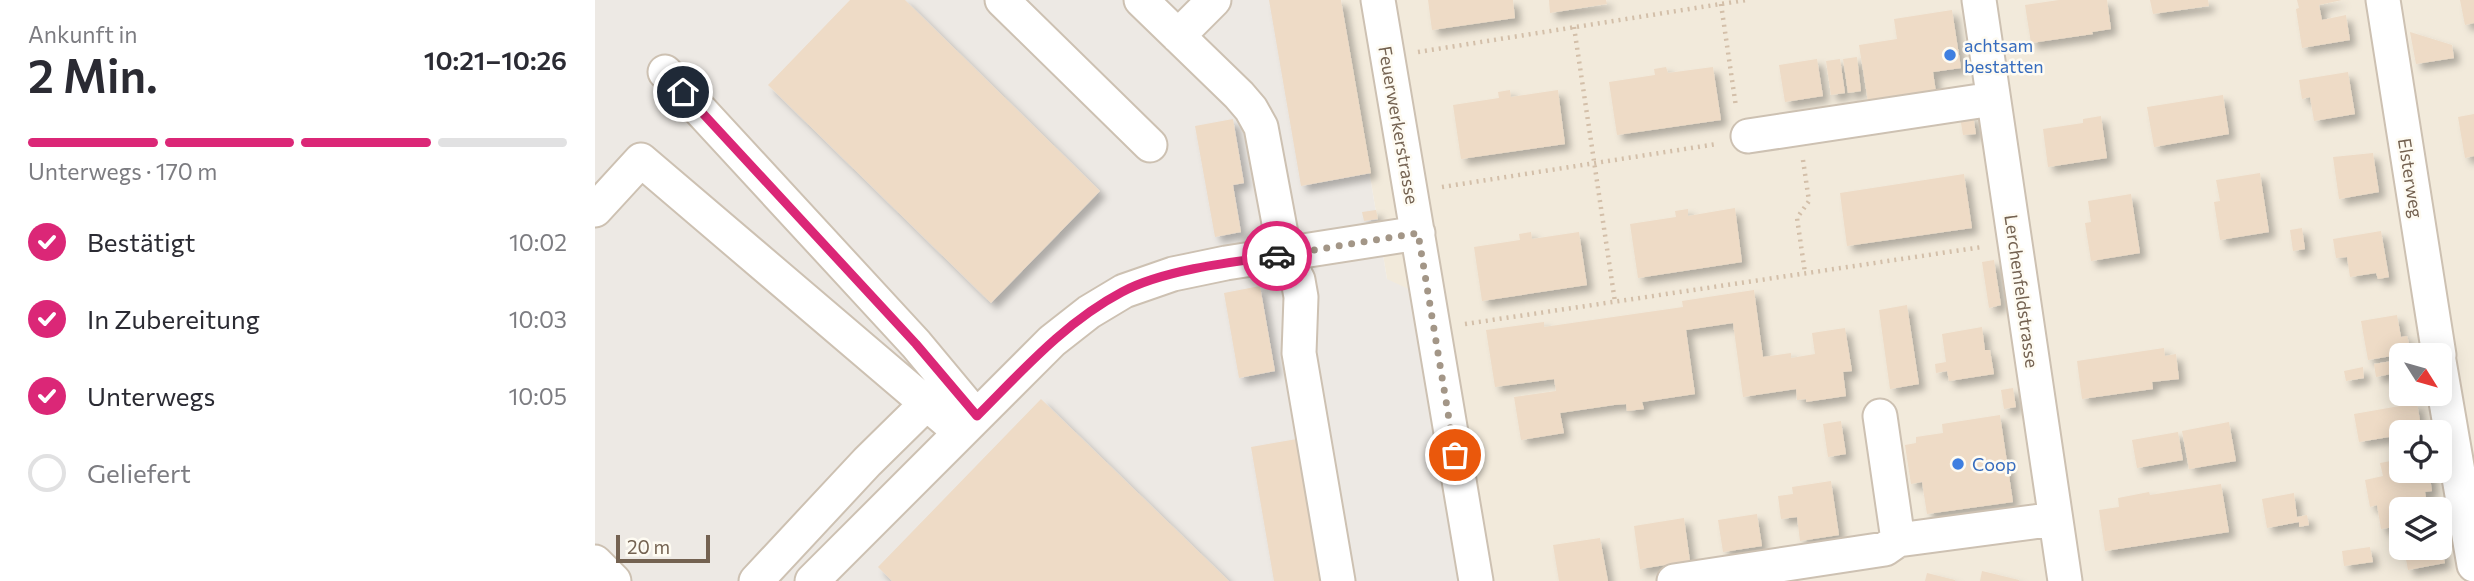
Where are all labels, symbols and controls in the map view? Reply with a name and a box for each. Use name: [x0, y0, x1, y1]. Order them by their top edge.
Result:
text: Ankunft in: [28, 20, 138, 48]
place label: achtsam bestatten: [1964, 34, 2044, 77]
text: 10:21–10:26: [424, 44, 567, 75]
street label: Feuerwerkerstrasse: [1374, 44, 1424, 206]
text: 2 Min.: [28, 46, 158, 102]
marker: achtsam bestatten: [1942, 47, 1958, 63]
pin: [653, 62, 713, 122]
icon: home: [664, 73, 702, 111]
street label: Elsterweg: [2394, 136, 2428, 220]
text: Unterwegs · 170 m: [28, 157, 217, 185]
street label: Lerchenfeldstrasse: [2000, 213, 2044, 369]
courier: [1242, 221, 1312, 291]
icon: check: [28, 223, 66, 261]
text: Bestätigt: [87, 226, 196, 257]
text: 10:02: [509, 228, 567, 256]
icon: car: [1258, 237, 1296, 275]
icon: check: [28, 300, 66, 338]
text: In Zubereitung: [87, 303, 260, 334]
text: 10:03: [509, 305, 567, 333]
north arrow: [2389, 343, 2452, 406]
map controls: [2389, 343, 2452, 560]
icon: check: [28, 377, 66, 415]
text: Unterwegs: [87, 380, 215, 411]
text: 10:05: [509, 382, 567, 410]
button: locate: [2389, 420, 2452, 483]
pin: [1425, 425, 1485, 485]
icon: bag: [1436, 436, 1474, 474]
place label: Coop: [1972, 453, 2017, 475]
marker: Coop: [1950, 456, 1966, 472]
text: Geliefert: [87, 457, 191, 488]
button: layers: [2389, 497, 2452, 560]
scale bar: [616, 532, 711, 564]
text: 20 m: [627, 535, 670, 558]

